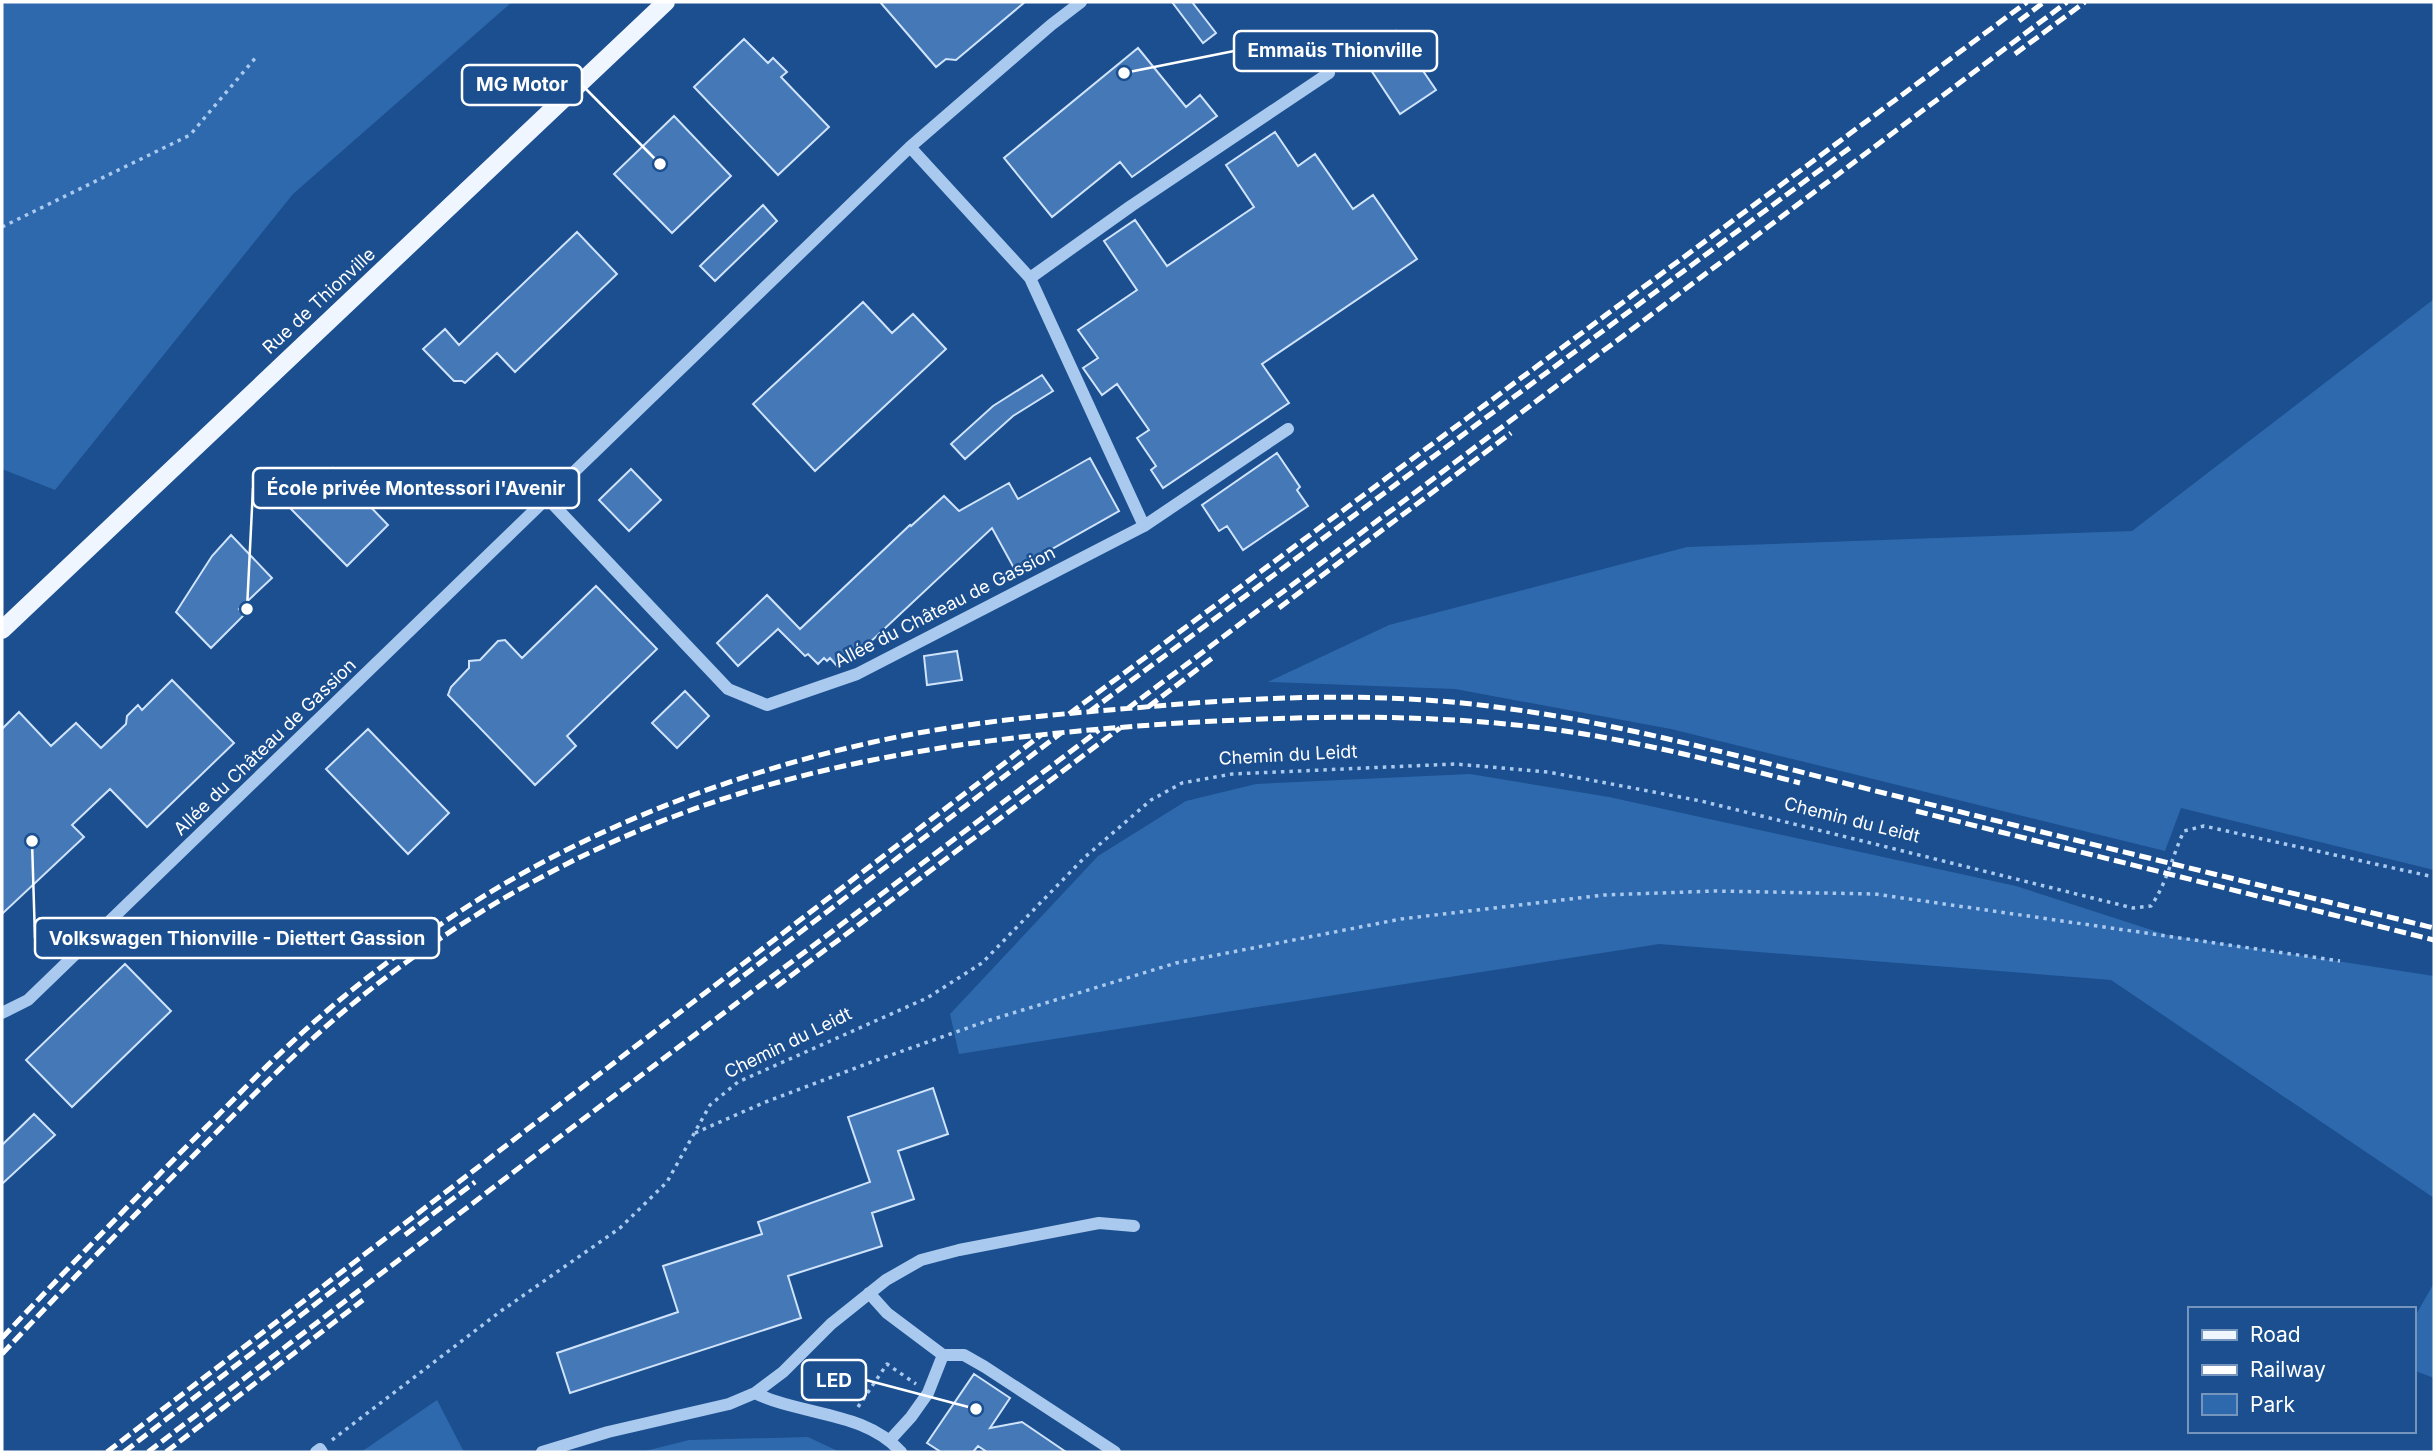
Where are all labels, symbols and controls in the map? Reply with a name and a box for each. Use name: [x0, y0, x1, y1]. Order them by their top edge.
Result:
callout: Emmaüs Thionville: [1234, 31, 1437, 71]
text: Emmaüs Thionville: [1247, 39, 1423, 62]
callout: MG Motor: [462, 65, 582, 105]
text: MG Motor: [476, 73, 568, 96]
street label: Rue de Thionville: [258, 243, 379, 358]
callout: École privée Montessori l'Avenir: [253, 468, 579, 508]
text: École privée Montessori l'Avenir: [267, 477, 565, 500]
street label: Allée du Château de Gassion: [831, 542, 1059, 672]
street label: Allée du Château de Gassion: [169, 654, 360, 839]
street label: Chemin du Leidt: [1218, 740, 1358, 769]
street label: Chemin du Leidt: [1782, 793, 1922, 847]
callout: Volkswagen Thionville - Diettert Gassion: [35, 918, 439, 958]
text: Volkswagen Thionville - Diettert Gassion: [49, 927, 425, 950]
street label: Chemin du Leidt: [721, 1003, 855, 1082]
legend: [2188, 1307, 2415, 1433]
text: Road: [2250, 1322, 2301, 1347]
text: Railway: [2250, 1357, 2326, 1382]
callout: LED: [802, 1360, 866, 1400]
text: LED: [816, 1369, 852, 1392]
text: Park: [2250, 1392, 2295, 1417]

